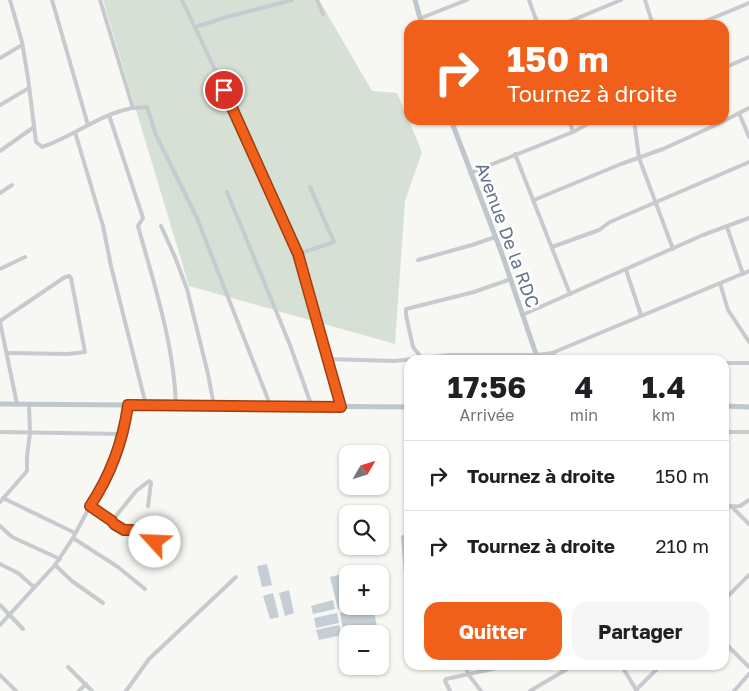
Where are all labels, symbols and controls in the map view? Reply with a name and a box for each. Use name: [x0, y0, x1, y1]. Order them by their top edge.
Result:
text: 150 m: [507, 38, 609, 80]
icon: right: [424, 40, 489, 105]
pin: [203, 69, 245, 111]
icon: arrive: [210, 76, 238, 104]
text: Tournez à droite: [507, 80, 677, 107]
street label: Avenue De la RDC: [471, 159, 545, 311]
text: 17:56: [448, 369, 526, 405]
text: 4: [575, 369, 593, 405]
text: 1.4: [642, 369, 685, 405]
text: Arrivée: [460, 405, 514, 425]
text: min: [570, 405, 598, 425]
text: km: [652, 405, 675, 425]
north arrow: [339, 445, 389, 495]
map controls: [339, 445, 389, 675]
icon: right: [424, 462, 452, 490]
text: Tournez à droite: [467, 464, 615, 487]
text: 150 m: [655, 464, 709, 487]
button: search: [339, 505, 389, 555]
position arrow: [128, 515, 180, 567]
icon: right: [424, 532, 452, 560]
text: Tournez à droite: [467, 534, 615, 557]
text: 210 m: [655, 534, 709, 557]
button: +: [339, 565, 389, 615]
button: Quitter: [424, 602, 562, 660]
button: Partager: [572, 602, 709, 660]
button: −: [339, 625, 389, 675]

